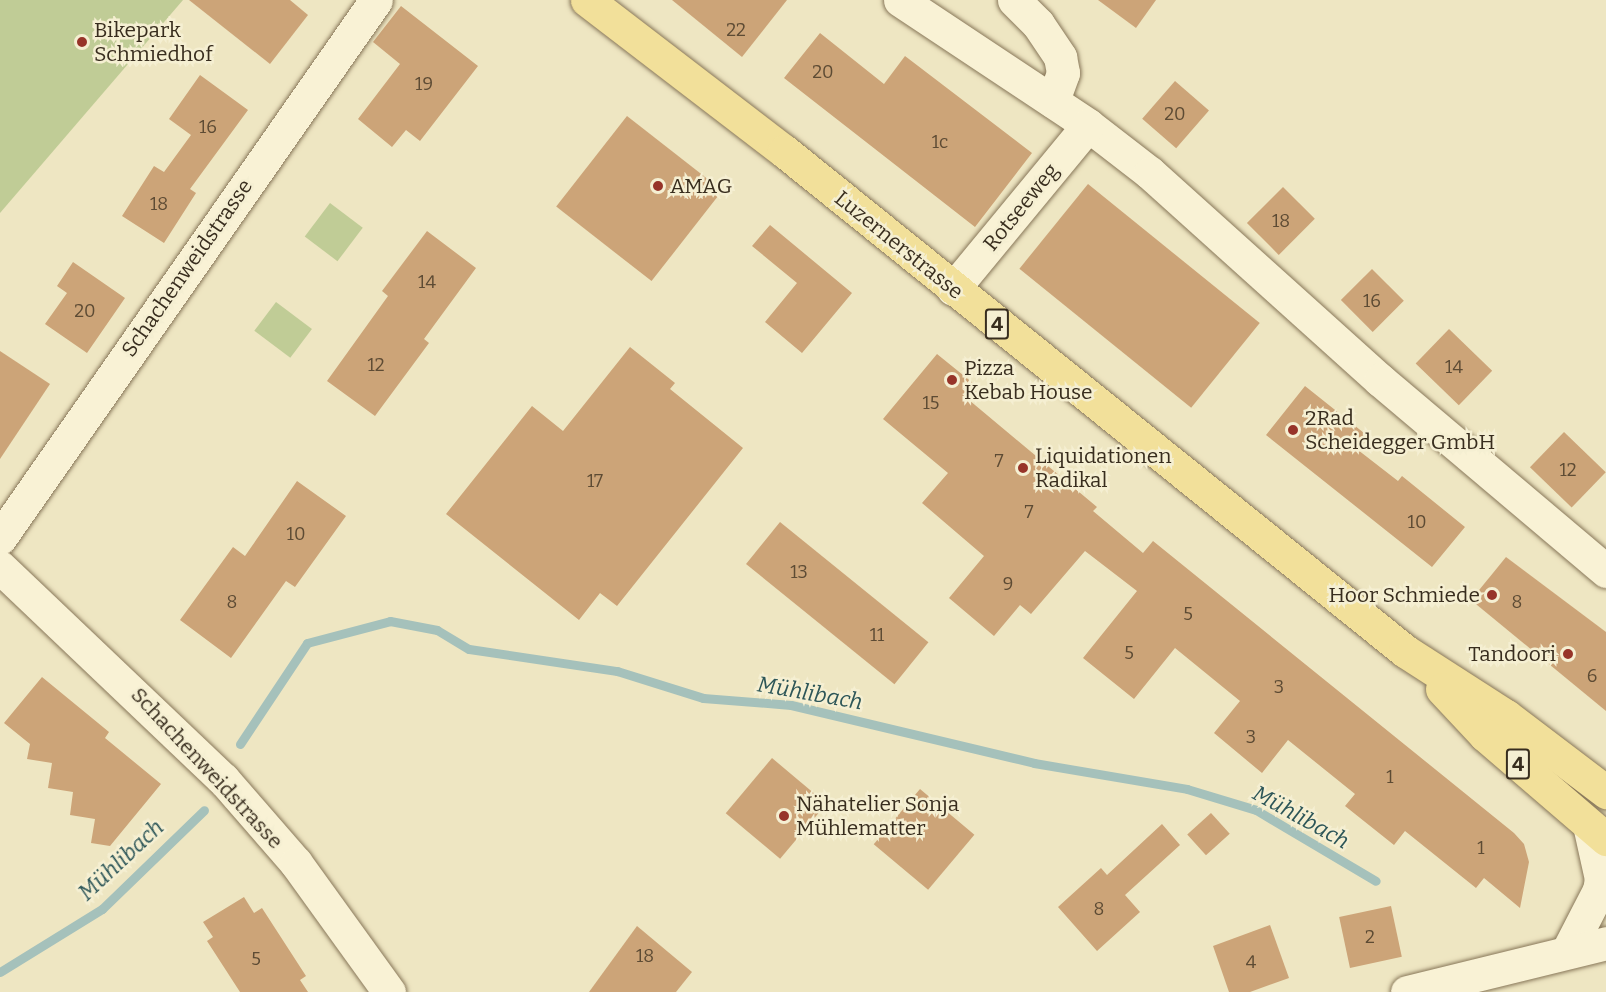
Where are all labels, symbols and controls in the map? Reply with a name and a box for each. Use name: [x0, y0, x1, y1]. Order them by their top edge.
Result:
place label: Bikepark Schmiedhof: [94, 17, 212, 67]
house number: 22: [726, 19, 746, 41]
marker: Bikepark Schmiedhof: [75, 35, 89, 49]
house number: 20: [812, 61, 834, 83]
house number: 19: [415, 73, 433, 95]
house number: 20: [1164, 103, 1186, 125]
house number: 16: [199, 116, 217, 138]
house number: 1c: [932, 131, 948, 153]
street label: Rotseeweg: [978, 158, 1064, 256]
place label: AMAG: [670, 173, 732, 199]
street label: Schachenweidstrasse: [116, 174, 258, 362]
marker: AMAG: [651, 179, 665, 193]
street label: Luzernerstrasse: [830, 186, 968, 304]
house number: 18: [150, 193, 168, 215]
house number: 18: [1272, 210, 1290, 232]
house number: 14: [418, 271, 436, 293]
house number: 16: [1363, 290, 1381, 312]
house number: 20: [74, 300, 96, 322]
road number: 4: [984, 307, 1010, 341]
house number: 12: [367, 354, 385, 376]
place label: Pizza Kebab House: [964, 355, 1092, 405]
house number: 14: [1445, 356, 1463, 378]
marker: Pizza Kebab House: [945, 373, 959, 387]
house number: 15: [923, 392, 939, 414]
place label: 2Rad Scheidegger GmbH: [1305, 405, 1495, 455]
marker: 2Rad Scheidegger GmbH: [1286, 423, 1300, 437]
place label: Liquidationen Radikal: [1035, 443, 1172, 493]
house number: 7: [994, 450, 1004, 472]
house number: 12: [1559, 459, 1577, 481]
marker: Liquidationen Radikal: [1016, 461, 1030, 475]
house number: 17: [587, 470, 603, 492]
house number: 7: [1024, 501, 1034, 523]
house number: 10: [1408, 511, 1426, 533]
house number: 10: [287, 523, 305, 545]
house number: 13: [790, 561, 808, 583]
house number: 9: [1003, 573, 1013, 595]
place label: Hoor Schmiede: [1329, 582, 1480, 608]
marker: Hoor Schmiede: [1485, 588, 1499, 602]
house number: 8: [227, 591, 237, 613]
house number: 8: [1512, 591, 1522, 613]
house number: 5: [1183, 603, 1193, 625]
house number: 11: [870, 624, 884, 646]
place label: Tandoori: [1468, 641, 1556, 667]
house number: 5: [1124, 642, 1134, 664]
marker: Tandoori: [1561, 647, 1575, 661]
house number: 6: [1587, 665, 1597, 687]
water label: Mühlibach: [755, 671, 865, 715]
house number: 3: [1274, 676, 1284, 698]
street label: Schachenweidstrasse: [126, 682, 288, 854]
house number: 3: [1246, 726, 1256, 748]
road number: 4: [1504, 747, 1532, 781]
house number: 1: [1386, 766, 1394, 788]
water label: Mühlibach: [1248, 780, 1354, 854]
place label: Nähatelier Sonja Mühlematter: [796, 791, 959, 841]
marker: Nähatelier Sonja Mühlematter: [777, 809, 791, 823]
water label: Mühlibach: [73, 814, 169, 906]
house number: 1: [1477, 837, 1485, 859]
house number: 8: [1094, 898, 1104, 920]
house number: 2: [1365, 926, 1375, 948]
house number: 18: [636, 945, 654, 967]
house number: 5: [251, 948, 261, 970]
house number: 4: [1246, 951, 1256, 973]

